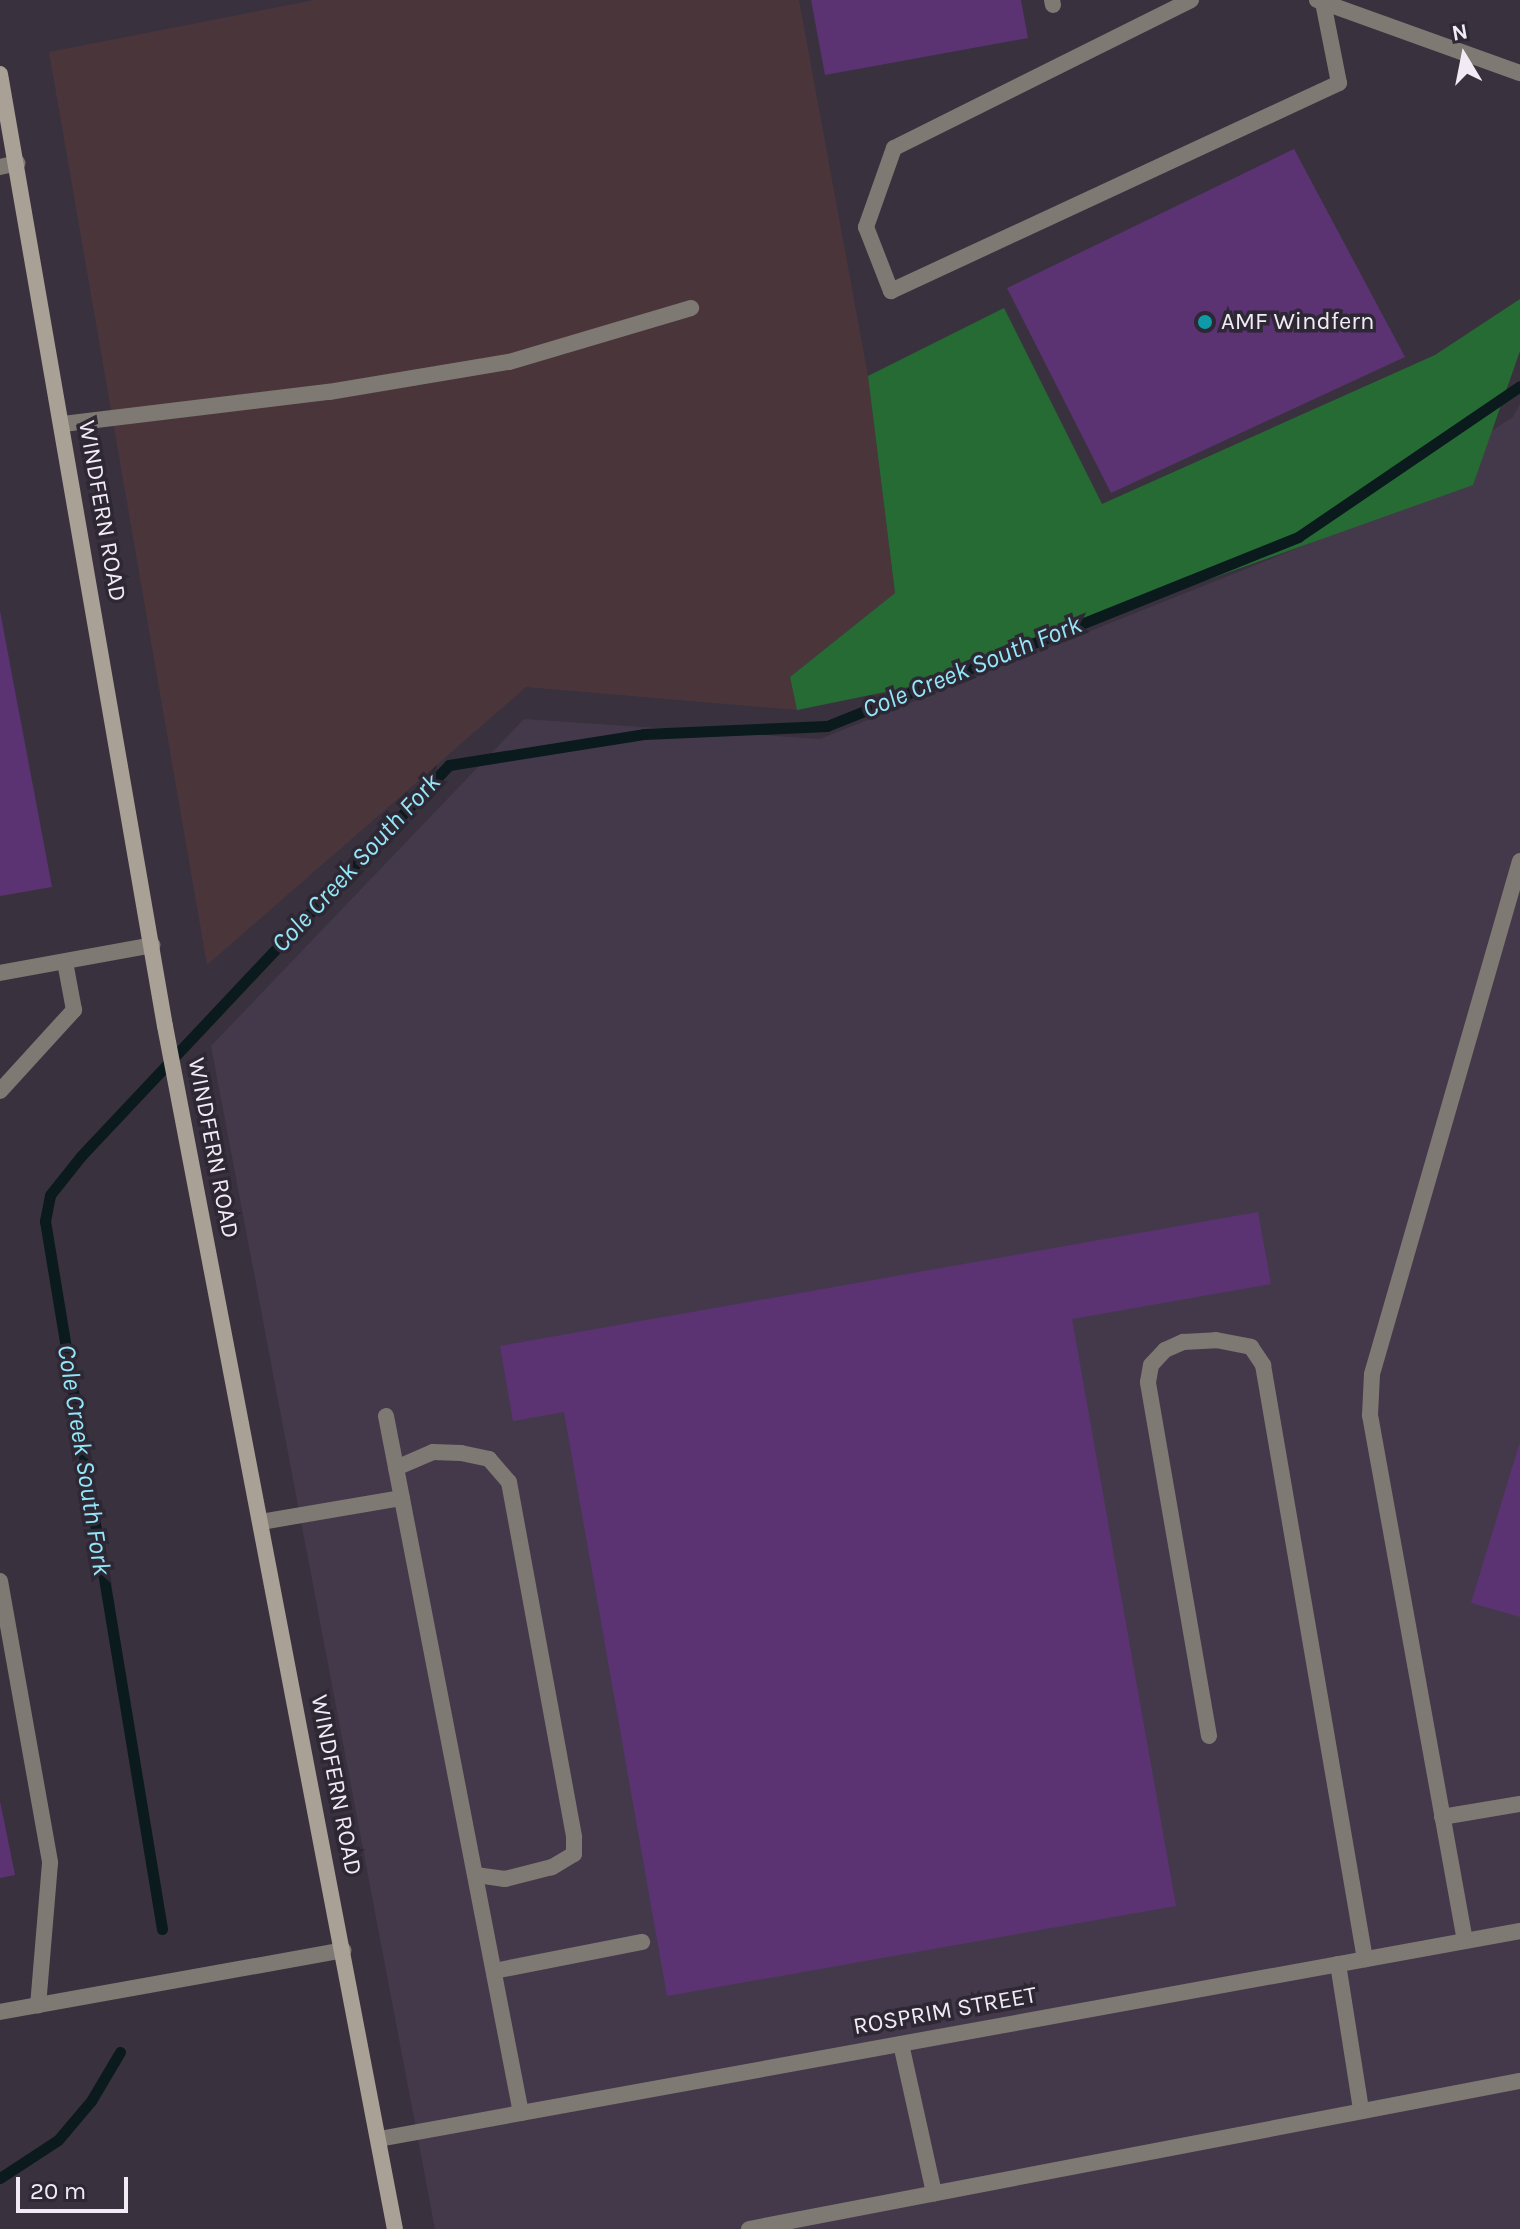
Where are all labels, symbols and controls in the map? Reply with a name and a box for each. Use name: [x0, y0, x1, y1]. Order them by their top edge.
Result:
north arrow: [1424, 16, 1504, 96]
text: N: [1450, 18, 1470, 47]
place label: AMF Windfern: [1221, 308, 1374, 336]
marker: AMF Windfern: [1196, 313, 1214, 331]
street label: WINDFERN ROAD: [72, 418, 132, 604]
water label: Cole Creek South Fork: [858, 609, 1086, 725]
water label: Cole Creek South Fork: [265, 767, 447, 959]
street label: WINDFERN ROAD: [181, 1055, 245, 1241]
water label: Cole Creek South Fork: [50, 1342, 118, 1578]
street label: WINDFERN ROAD: [304, 1692, 368, 1878]
street label: ROSPRIM STREET: [851, 1981, 1039, 2041]
scale bar: [20, 2161, 132, 2211]
text: 20 m: [30, 2177, 86, 2205]

